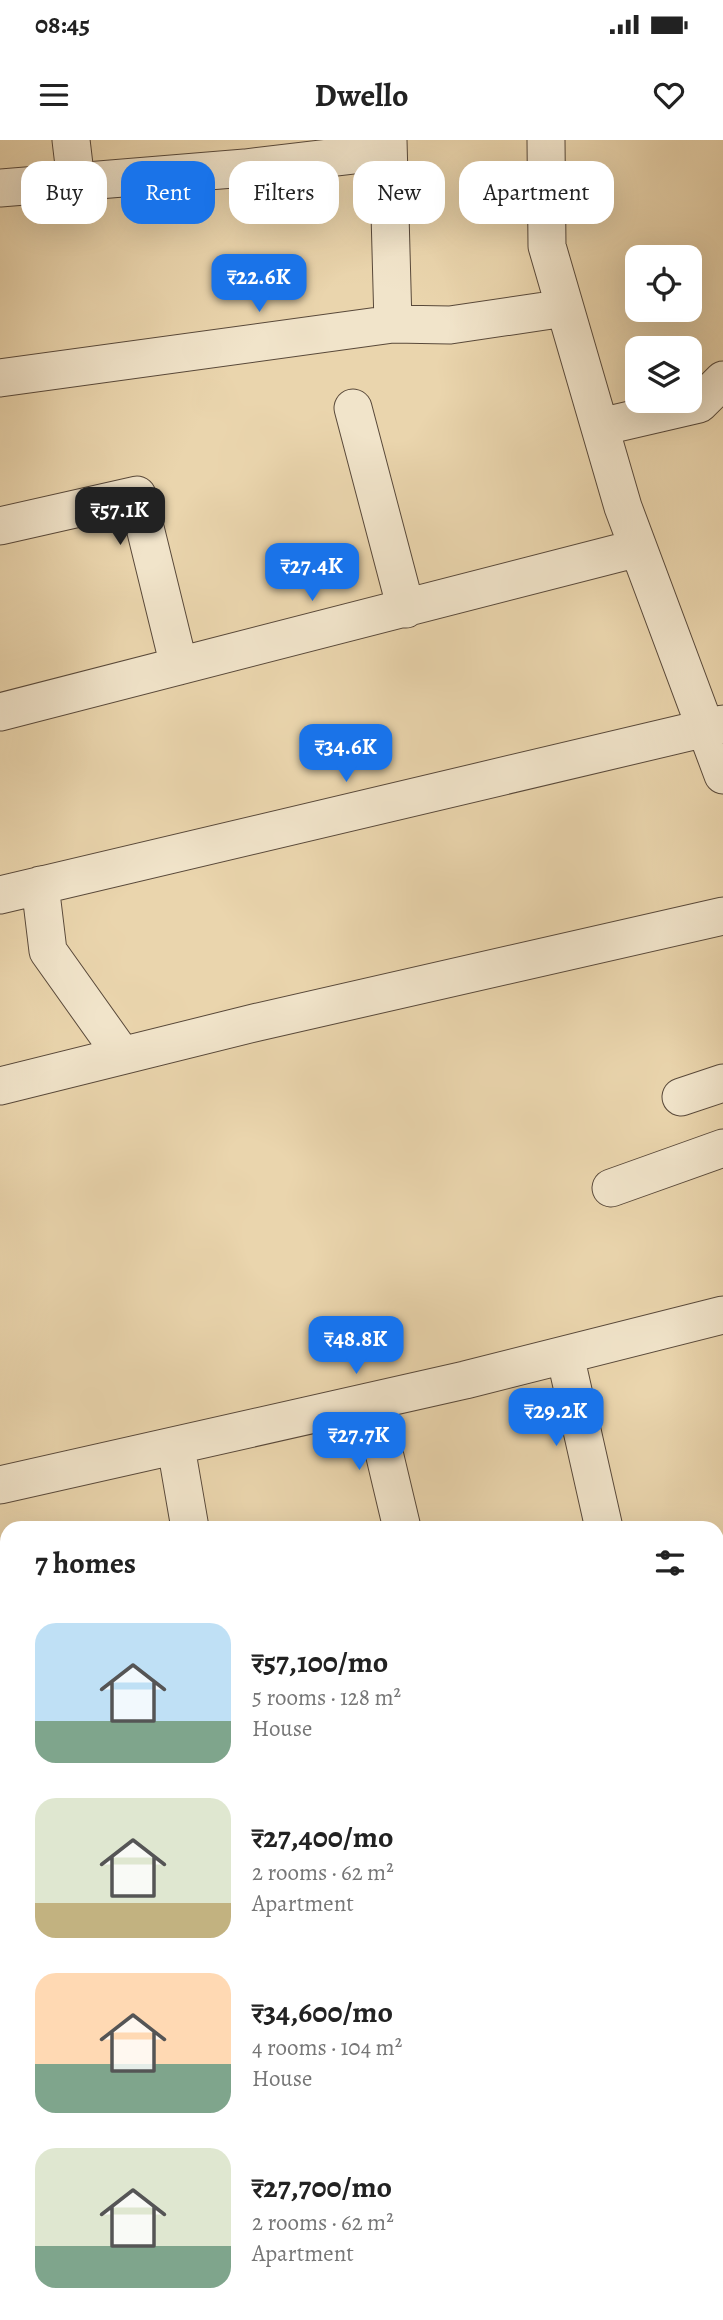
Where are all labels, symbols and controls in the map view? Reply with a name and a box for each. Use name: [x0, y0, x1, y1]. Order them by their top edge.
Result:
text: 08:45: [35, 7, 90, 42]
text: Dwello: [315, 73, 408, 117]
icon: menu: [35, 76, 73, 114]
icon: heart: [650, 76, 688, 114]
chip: Buy: [21, 161, 107, 224]
chip: Rent: [121, 161, 215, 224]
chip: Filters: [229, 161, 339, 224]
chip: New: [353, 161, 445, 224]
chip: Apartment: [459, 161, 614, 224]
map controls: [625, 245, 702, 413]
button: locate: [625, 245, 702, 322]
pin: ₹22.6K: [202, 254, 316, 314]
text: ₹22.6K: [228, 261, 291, 292]
button: layers: [625, 336, 702, 413]
pin: ₹57.1K: [63, 488, 177, 547]
text: ₹57.1K: [91, 494, 149, 525]
pin: ₹27.4K: [255, 544, 369, 603]
text: ₹27.4K: [281, 550, 343, 581]
pin: ₹34.6K: [289, 724, 403, 784]
text: ₹34.6K: [315, 731, 377, 762]
pin: ₹48.8K: [299, 1316, 413, 1376]
text: ₹48.8K: [325, 1323, 387, 1354]
pin: ₹29.2K: [499, 1388, 613, 1448]
text: ₹29.2K: [525, 1395, 587, 1426]
pin: ₹27.7K: [302, 1412, 416, 1472]
text: ₹27.7K: [329, 1419, 389, 1450]
text: 7 homes: [35, 1543, 136, 1583]
icon: filters: [651, 1544, 689, 1582]
text: ₹57,100/mo: [252, 1642, 388, 1682]
icon: home: [91, 1651, 175, 1735]
text: 5 rooms · 128 m²: [252, 1682, 401, 1713]
text: House: [252, 1713, 312, 1744]
text: ₹27,400/mo: [252, 1817, 393, 1857]
icon: home: [91, 1826, 175, 1910]
text: 2 rooms · 62 m²: [252, 1857, 394, 1888]
text: Apartment: [252, 1888, 354, 1919]
text: ₹34,600/mo: [252, 1992, 393, 2032]
icon: home: [91, 2001, 175, 2085]
text: 4 rooms · 104 m²: [252, 2032, 402, 2063]
text: House: [252, 2063, 312, 2094]
text: ₹27,700/mo: [252, 2167, 392, 2207]
icon: home: [91, 2176, 175, 2260]
text: 2 rooms · 62 m²: [252, 2207, 394, 2238]
text: Apartment: [252, 2238, 354, 2269]

